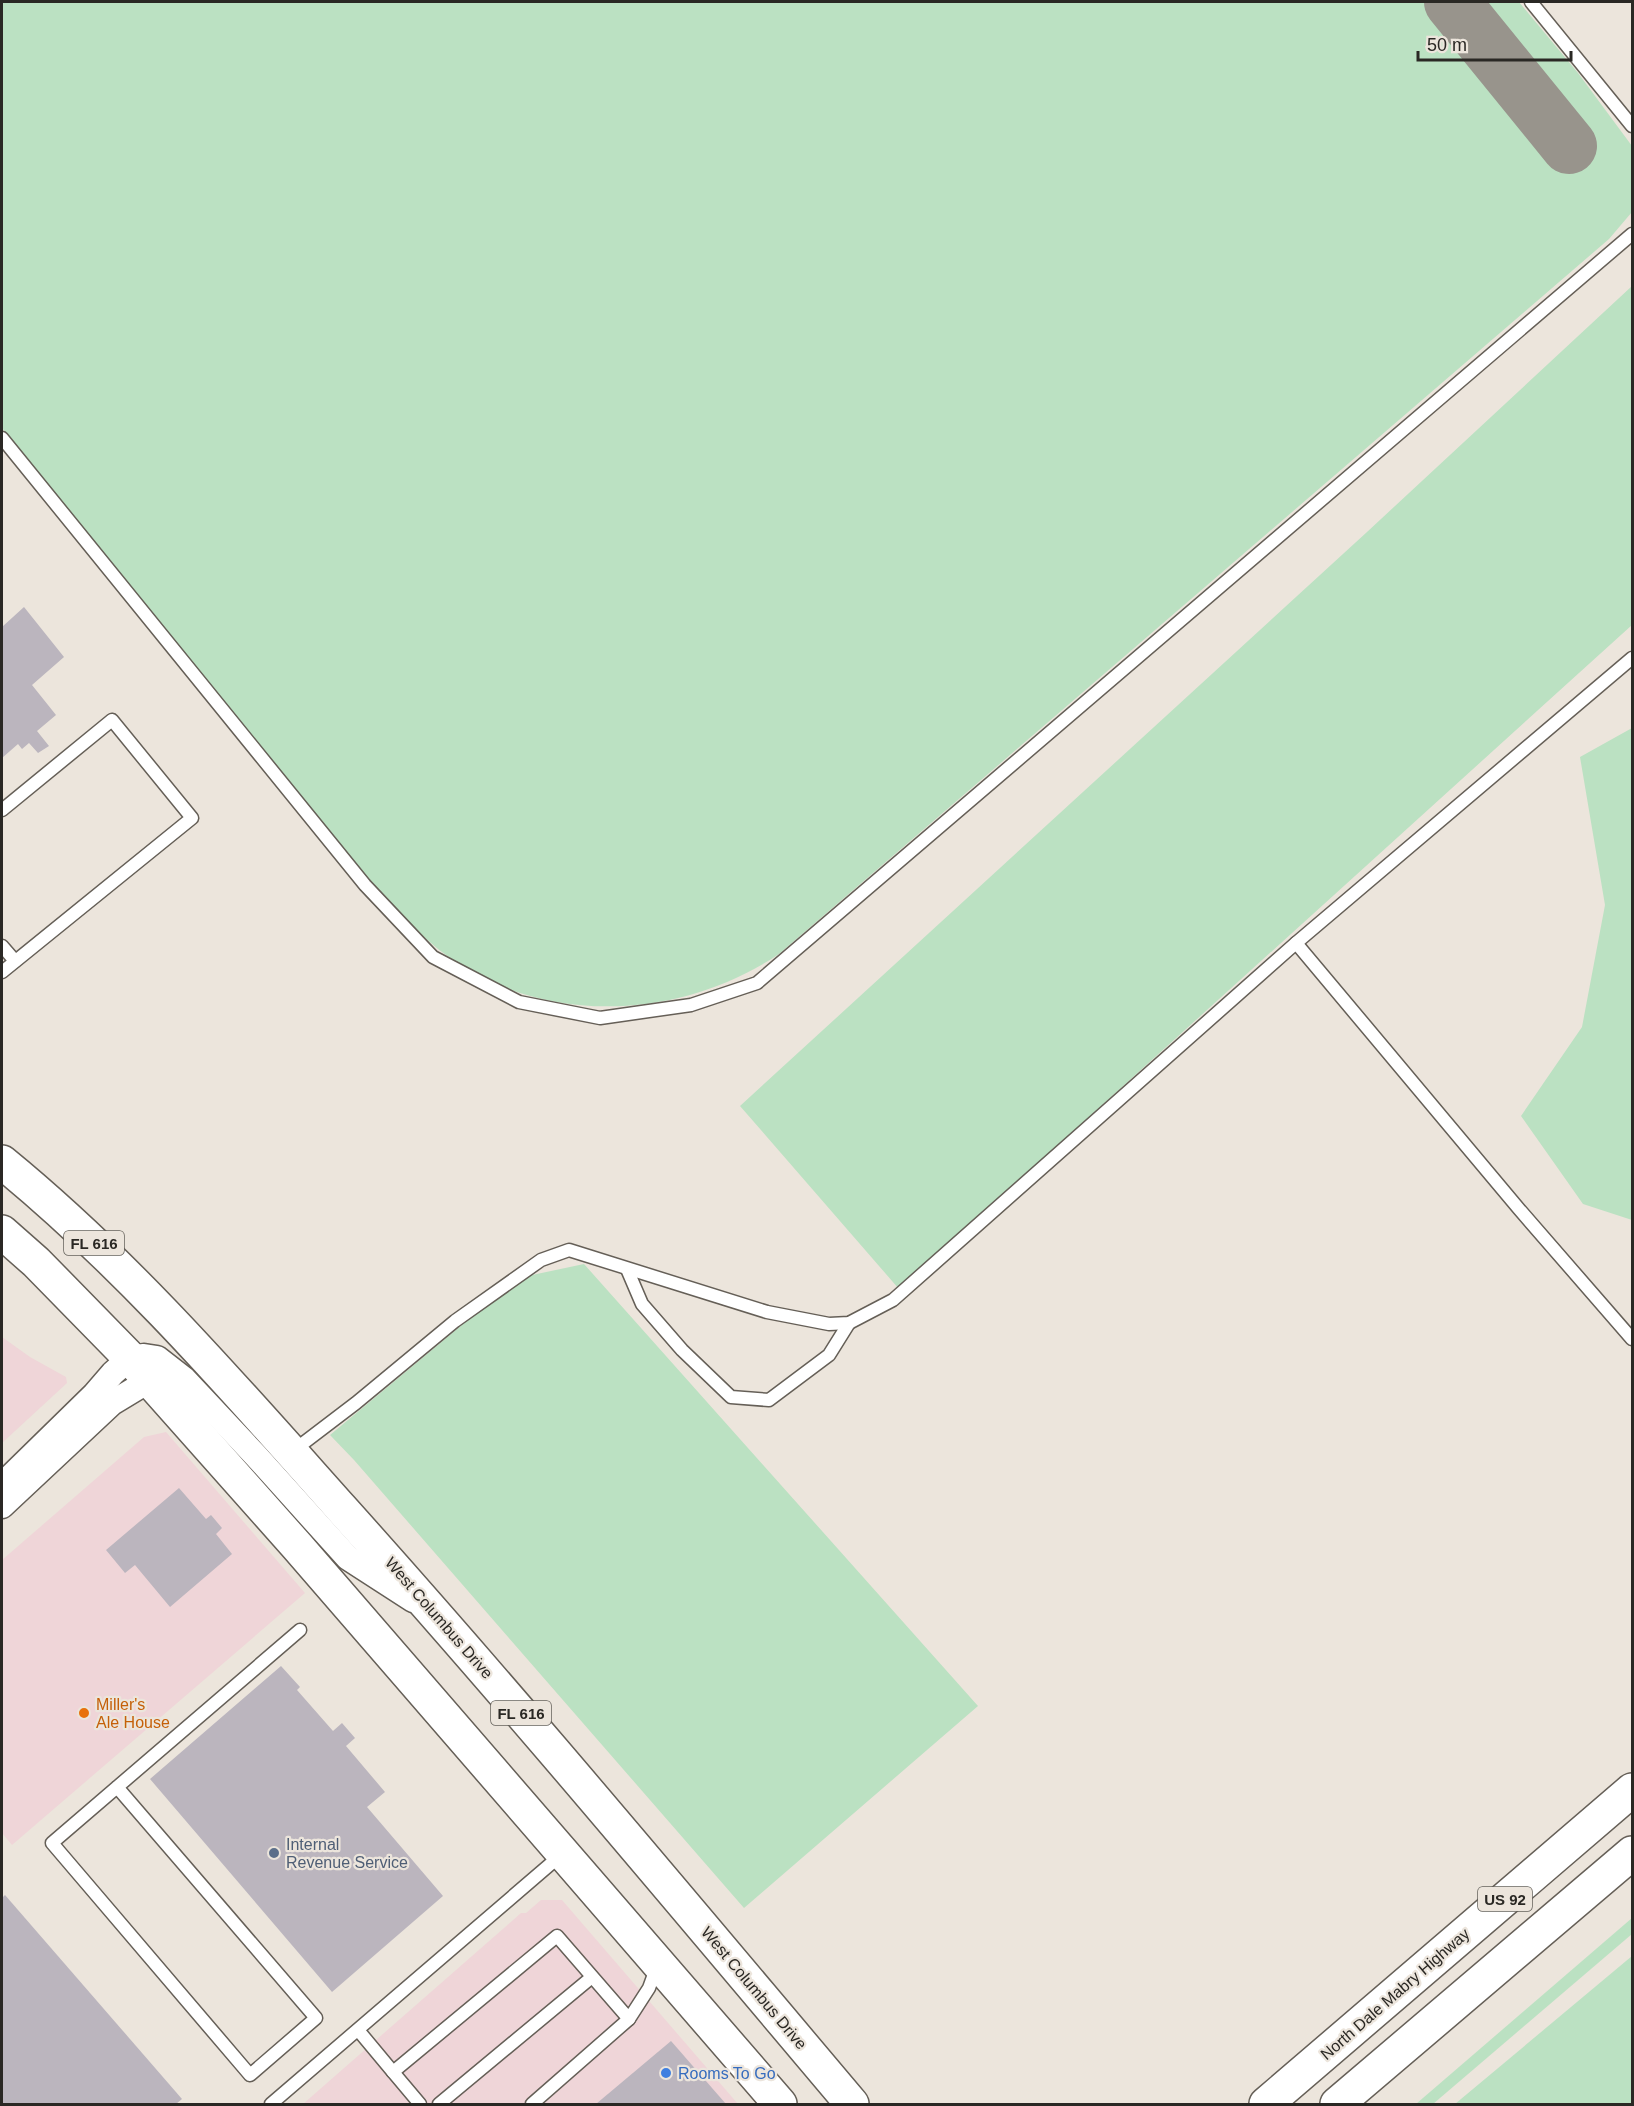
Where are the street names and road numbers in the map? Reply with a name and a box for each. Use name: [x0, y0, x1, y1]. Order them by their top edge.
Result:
road number: FL 616: [64, 1231, 124, 1255]
street label: West Columbus Drive: [382, 1554, 496, 1682]
road number: FL 616: [491, 1701, 551, 1725]
road number: US 92: [1478, 1887, 1532, 1911]
street label: West Columbus Drive: [698, 1923, 810, 2053]
street label: North Dale Mabry Highway: [1317, 1925, 1473, 2063]

